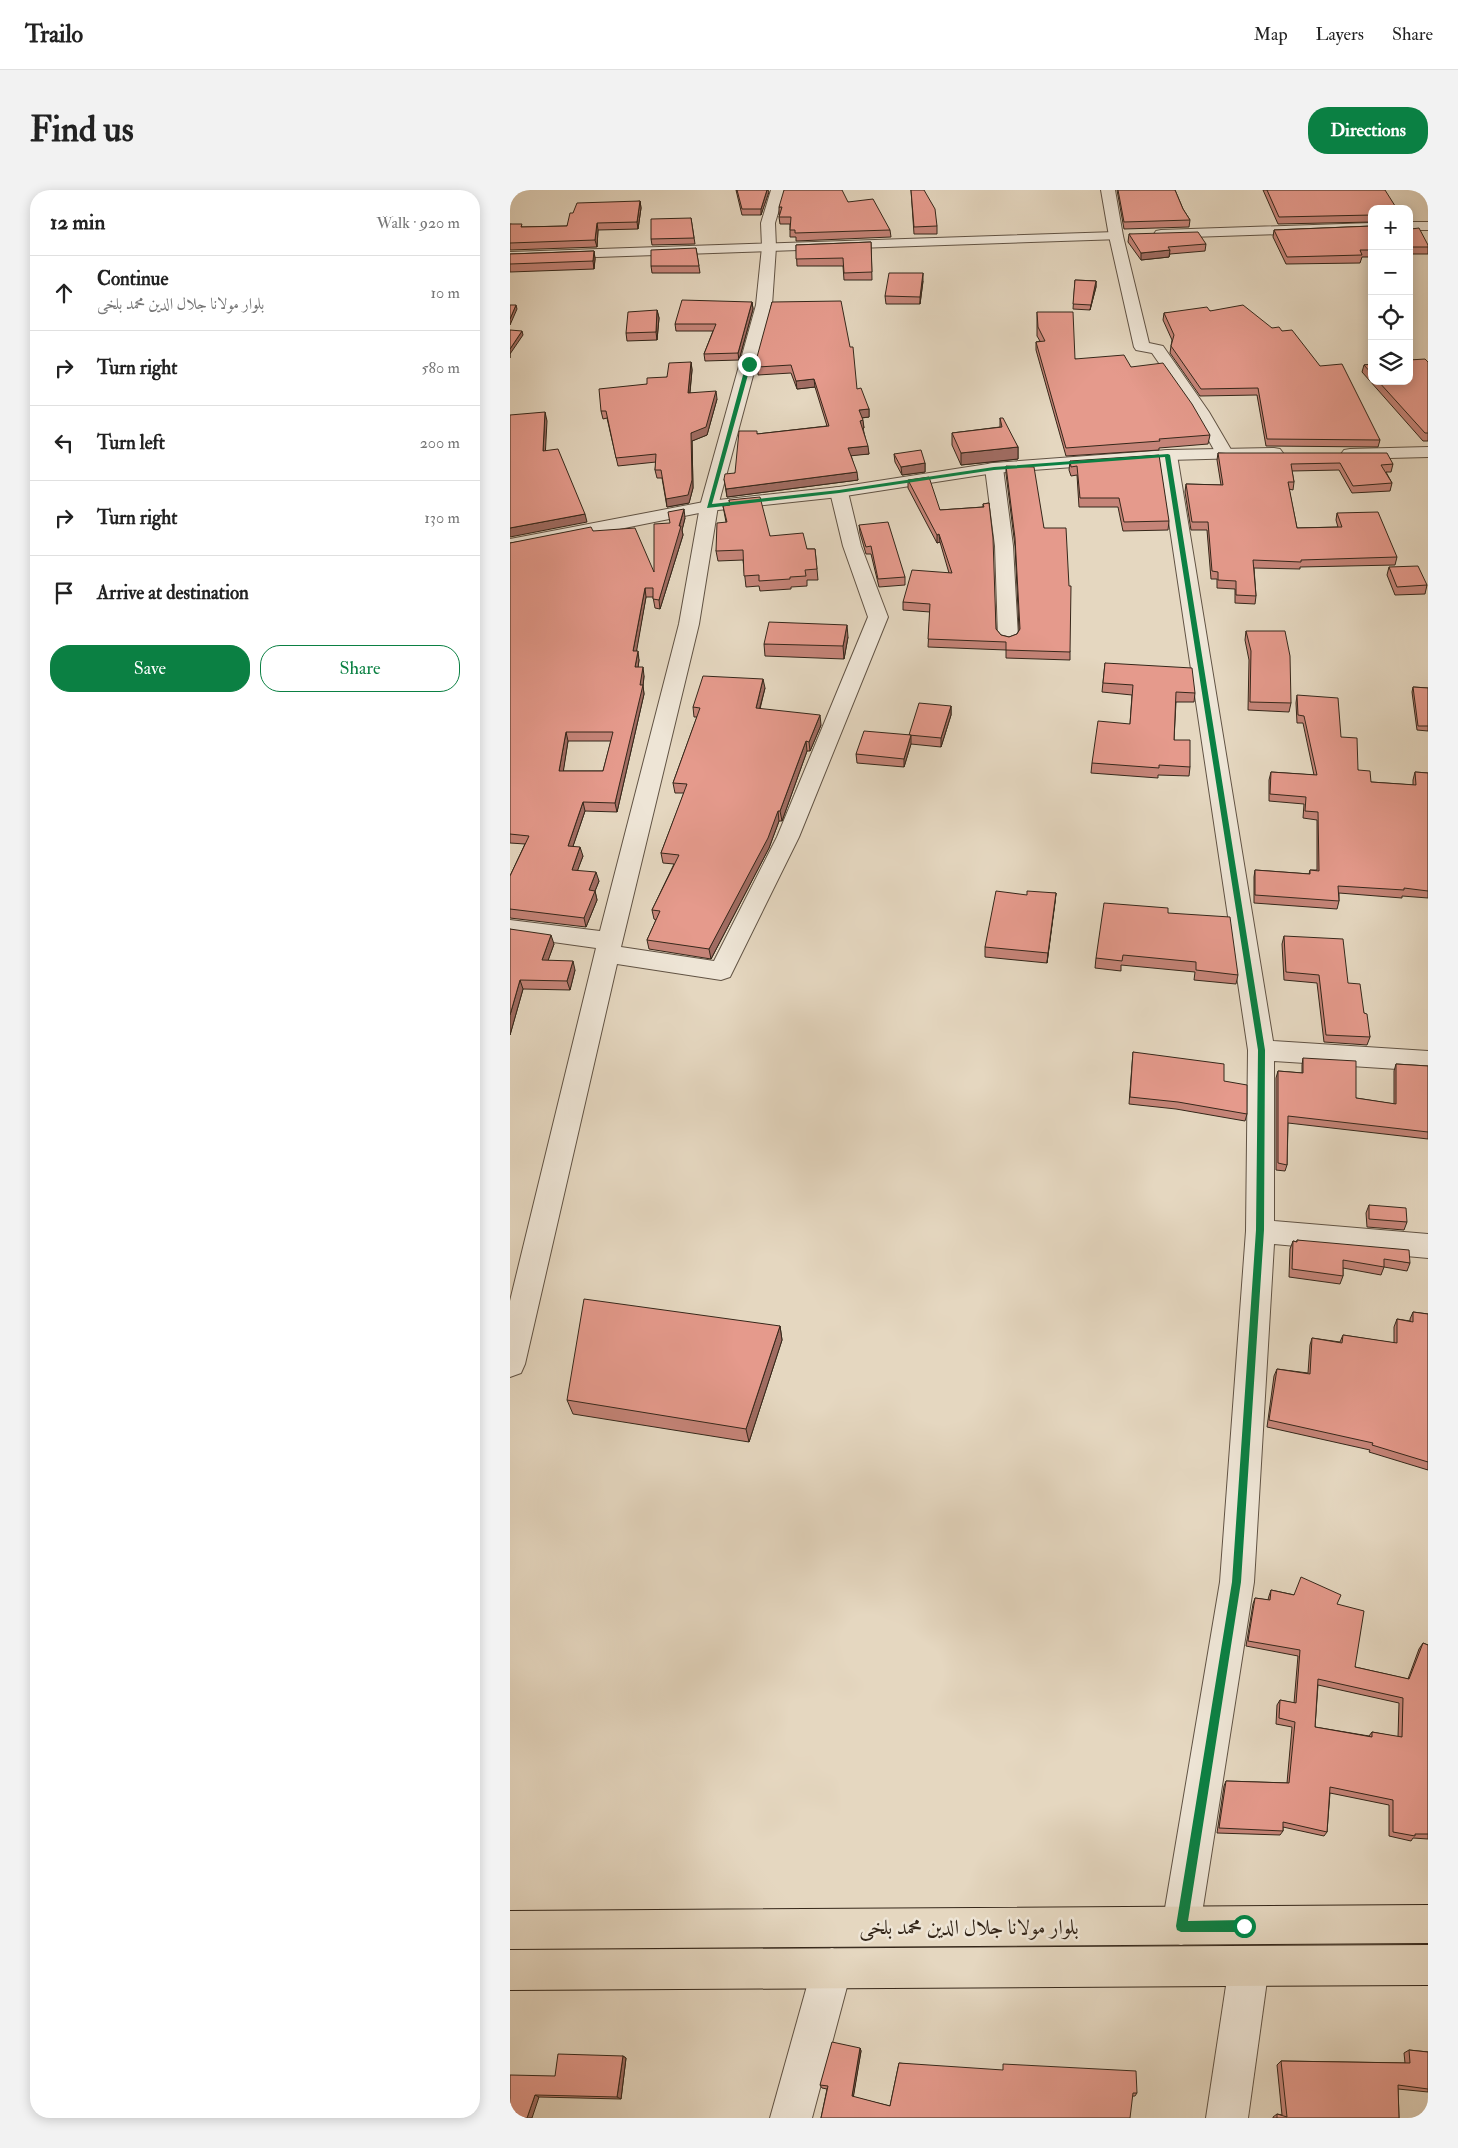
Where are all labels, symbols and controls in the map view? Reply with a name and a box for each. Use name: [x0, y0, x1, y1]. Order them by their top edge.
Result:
text: Trailo: [25, 19, 83, 50]
text: Map: [1254, 23, 1288, 46]
text: Layers: [1316, 23, 1364, 46]
text: Share: [1392, 23, 1433, 46]
button: Directions: [1308, 107, 1428, 154]
text: Find us: [30, 108, 134, 152]
map controls: [1368, 205, 1413, 385]
button: +: [1368, 205, 1413, 250]
text: 12 min: [50, 209, 105, 236]
text: Walk · 920 m: [377, 213, 460, 233]
button: −: [1368, 250, 1413, 295]
text: Continue: [97, 267, 168, 291]
icon: ahead: [50, 279, 78, 307]
text: 10 m: [430, 283, 460, 303]
text: بلوار مولانا جلال الدین محمد بلخی: [97, 294, 264, 314]
button: locate: [1368, 295, 1413, 340]
button: layers: [1368, 340, 1413, 385]
route end: [738, 353, 761, 376]
icon: right: [50, 354, 78, 382]
text: Turn right: [97, 356, 177, 380]
text: 580 m: [421, 358, 460, 378]
icon: left: [50, 429, 78, 457]
text: Turn left: [97, 431, 165, 455]
text: 200 m: [420, 433, 460, 453]
icon: right: [50, 504, 78, 532]
text: Turn right: [97, 506, 177, 530]
text: 130 m: [424, 508, 460, 528]
icon: arrive: [50, 579, 78, 607]
text: Arrive at destination: [97, 581, 249, 605]
button: Save: [50, 645, 250, 692]
button: Share: [260, 645, 460, 692]
street label: بلوار مولانا جلال الدین محمد بلخی: [859, 1914, 1079, 1941]
route start: [1233, 1915, 1256, 1938]

